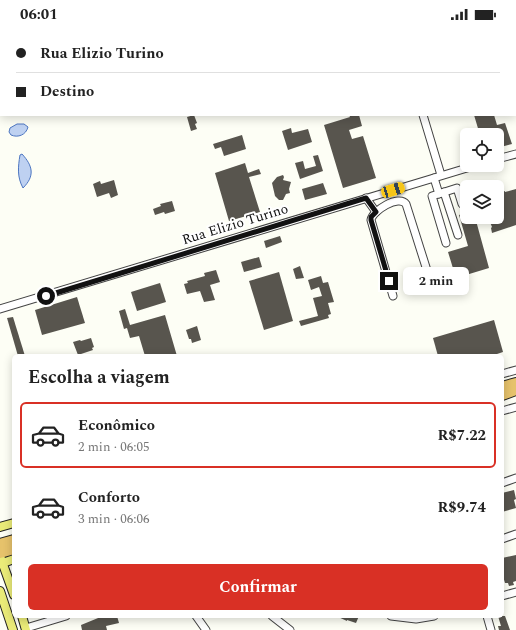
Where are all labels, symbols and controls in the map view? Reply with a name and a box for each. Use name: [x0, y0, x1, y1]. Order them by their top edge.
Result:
text: 06:01: [20, 3, 58, 26]
text: Rua Elizio Turino: [40, 42, 164, 65]
text: Destino: [40, 80, 94, 103]
map controls: [460, 128, 504, 224]
button: locate: [460, 128, 504, 172]
button: layers: [460, 180, 504, 224]
car: [380, 181, 406, 199]
street label: Rua Elizio Turino: [179, 198, 291, 250]
callout: 2 min: [403, 267, 469, 295]
text: 2 min: [419, 271, 453, 291]
route end: [380, 272, 398, 290]
route start: [37, 287, 55, 305]
text: Escolha a viagem: [28, 364, 170, 391]
text: Econômico: [78, 414, 155, 437]
icon: car: [30, 417, 66, 453]
text: R$7.22: [437, 424, 486, 447]
text: 2 min · 06:05: [78, 437, 150, 457]
text: Conforto: [78, 486, 140, 509]
icon: car: [30, 489, 66, 525]
text: R$9.74: [437, 496, 486, 519]
text: 3 min · 06:06: [78, 509, 150, 529]
button: Confirmar: [28, 564, 488, 610]

